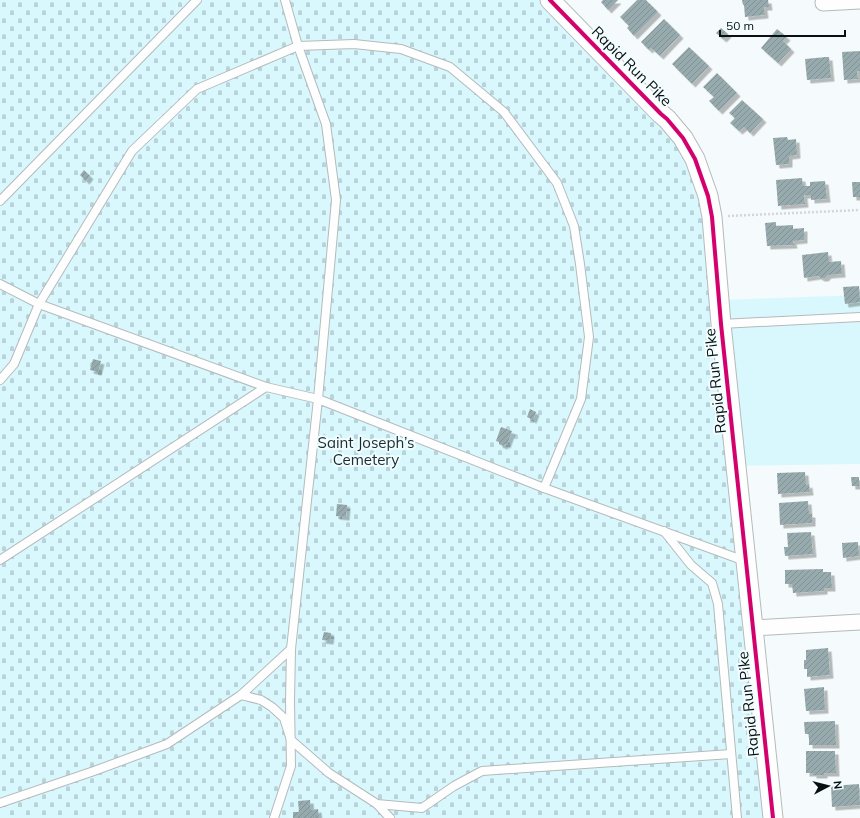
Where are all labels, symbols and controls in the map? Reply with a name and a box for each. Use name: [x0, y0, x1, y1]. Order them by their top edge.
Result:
scale bar: [720, 12, 845, 38]
text: 50 m: [726, 18, 754, 33]
street label: Rapid Run Pike: [588, 22, 676, 110]
street label: Rapid Run Pike: [700, 327, 730, 435]
park label: Saint Joseph’s Cemetery: [318, 433, 414, 469]
street label: Rapid Run Pike: [733, 650, 763, 758]
north arrow: [808, 766, 848, 806]
text: N: [830, 780, 845, 790]

